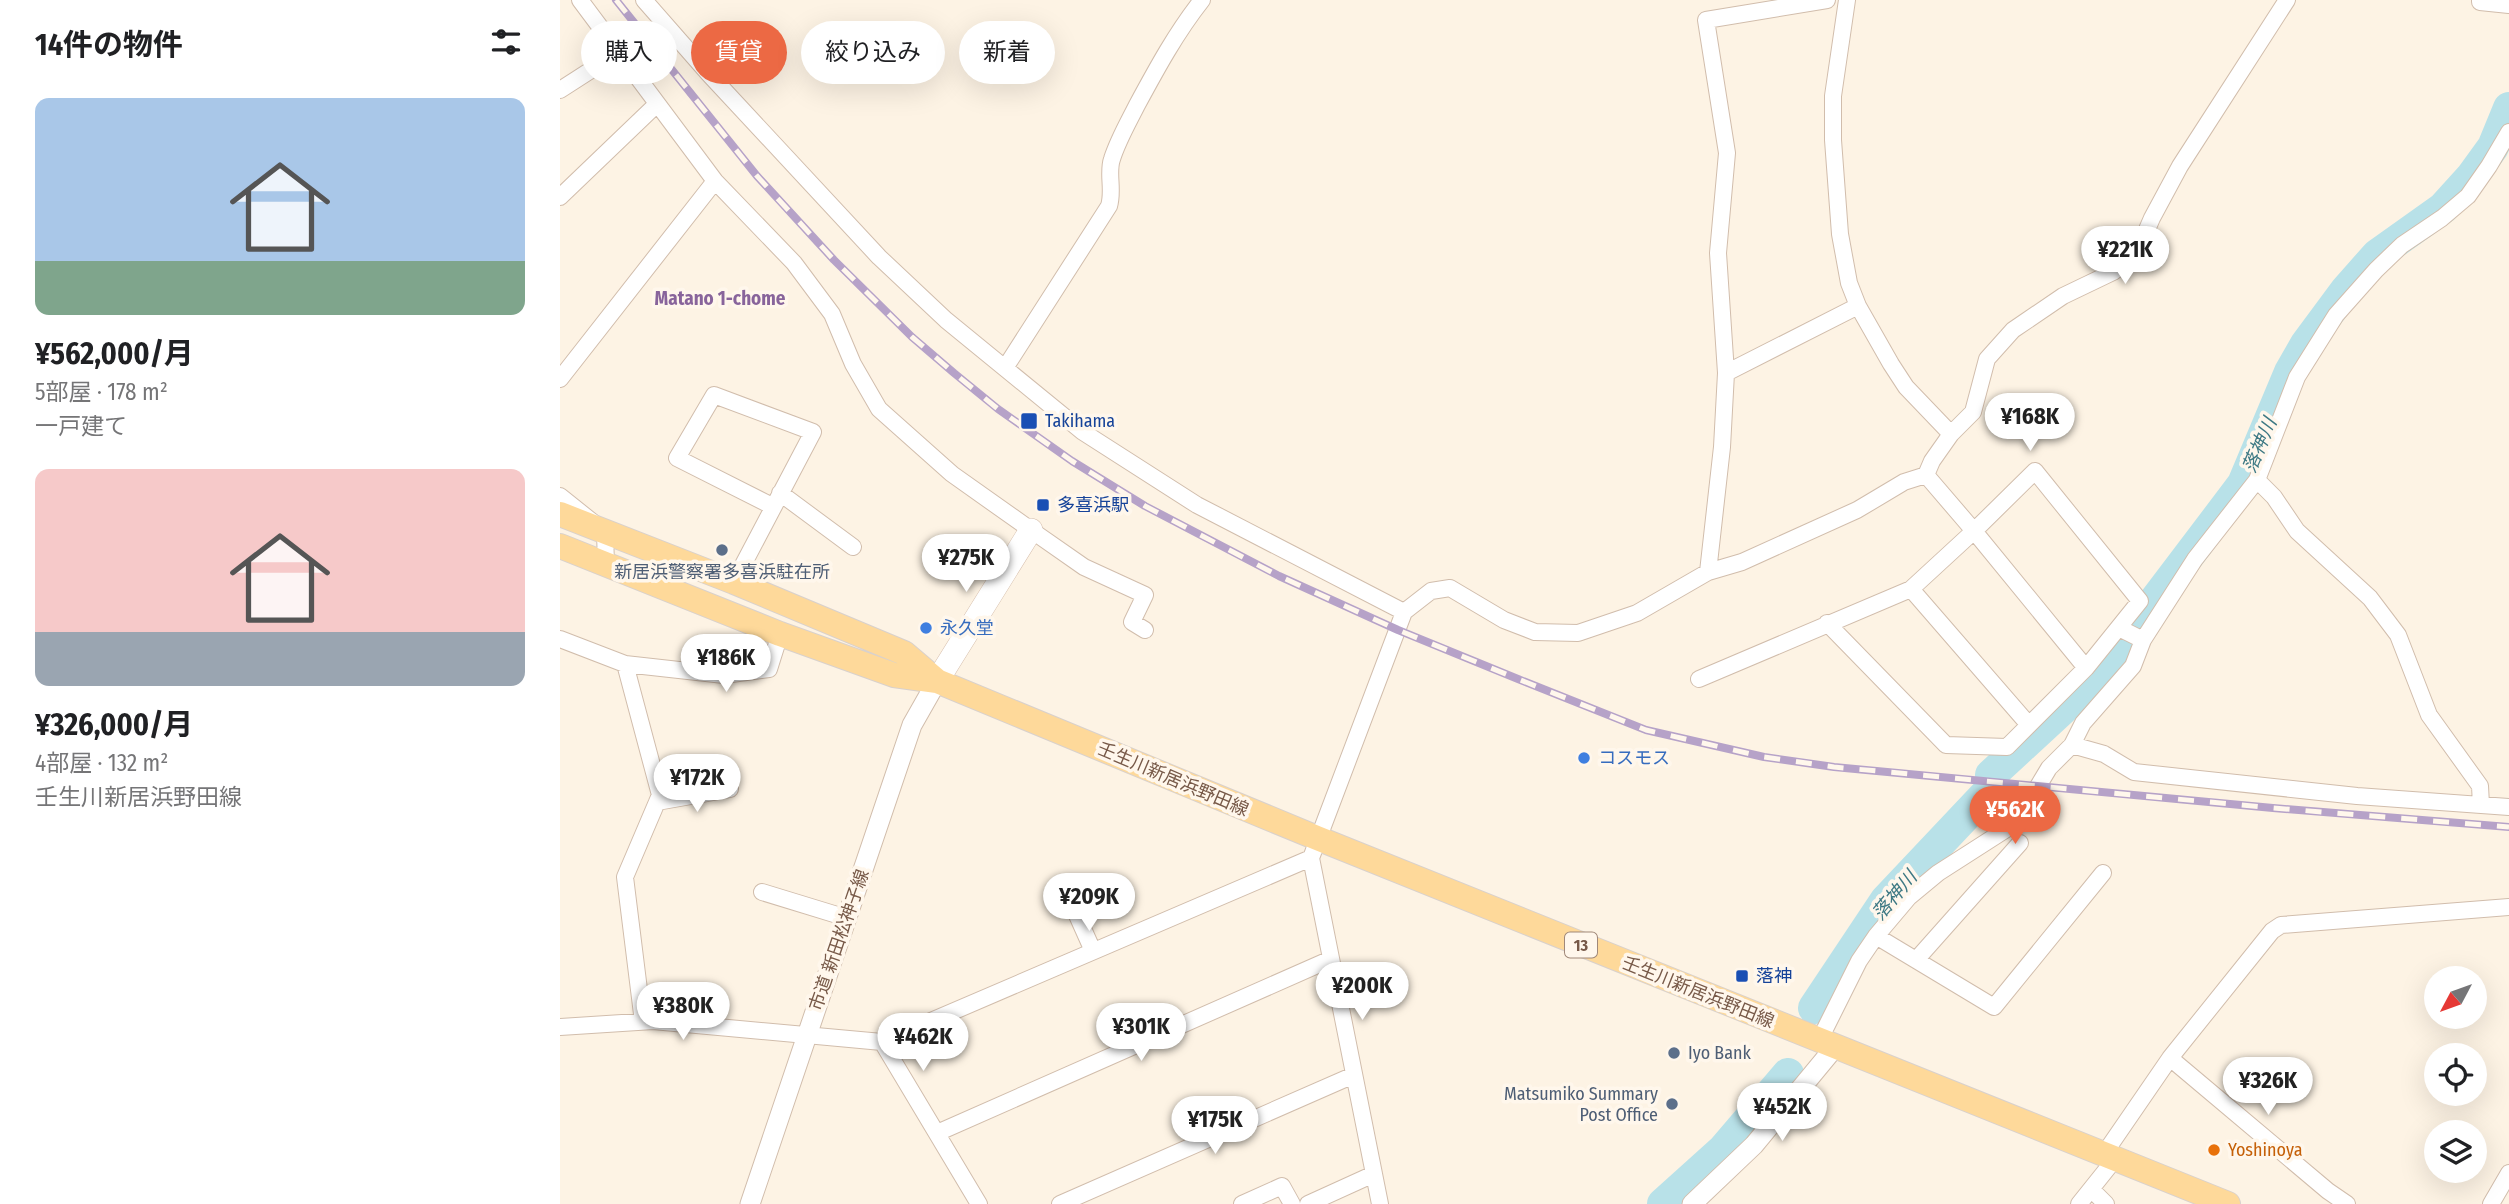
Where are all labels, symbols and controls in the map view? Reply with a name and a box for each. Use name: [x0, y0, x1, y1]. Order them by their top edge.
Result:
chip: 購入: [581, 21, 677, 84]
chip: 賃貸: [691, 21, 787, 84]
chip: 絞り込み: [801, 21, 945, 84]
chip: 新着: [959, 21, 1055, 84]
icon: filters: [487, 23, 525, 61]
text: 14件の物件: [35, 27, 183, 63]
icon: home: [217, 144, 343, 270]
pin: ¥221K: [2076, 226, 2174, 286]
text: ¥221K: [2097, 235, 2153, 263]
district label: Matano 1-chome: [655, 287, 786, 310]
text: ¥562,000/月: [35, 336, 194, 372]
text: 5部屋 · 178 m²: [35, 378, 168, 406]
pin: ¥168K: [1981, 393, 2079, 453]
text: ¥168K: [2001, 402, 2059, 430]
place label: Takihama: [1045, 410, 1115, 432]
marker: Takihama: [1019, 411, 1039, 431]
text: 一戸建て: [35, 412, 127, 440]
water label: 落神川: [2238, 413, 2282, 476]
place label: 多喜浜駅: [1057, 494, 1129, 516]
marker: 多喜浜駅: [1035, 497, 1051, 513]
icon: home: [217, 515, 343, 641]
pin: ¥275K: [917, 534, 1015, 594]
marker: 新居浜警察署多喜浜駐在所: [714, 542, 730, 558]
text: ¥275K: [938, 543, 994, 571]
place label: 新居浜警察署多喜浜駐在所: [614, 561, 830, 583]
place label: 永久堂: [940, 617, 994, 639]
marker: 永久堂: [918, 620, 934, 636]
pin: ¥186K: [677, 634, 775, 694]
text: ¥186K: [697, 643, 755, 671]
text: ¥326,000/月: [35, 707, 193, 743]
street label: 壬生川新居浜野田線: [1094, 737, 1252, 821]
place label: コスモス: [1598, 747, 1670, 769]
text: 4部屋 · 132 m²: [35, 749, 168, 777]
marker: コスモス: [1576, 750, 1592, 766]
pin: ¥172K: [648, 754, 746, 814]
text: ¥172K: [670, 763, 724, 791]
text: 壬生川新居浜野田線: [35, 783, 242, 811]
pin: ¥562K: [1966, 786, 2064, 846]
text: ¥562K: [1986, 795, 2044, 823]
water label: 落神川: [1867, 865, 1923, 925]
street label: 市道 新田松神子線: [804, 866, 874, 1014]
pin: ¥209K: [1040, 874, 1138, 933]
text: ¥209K: [1059, 882, 1119, 910]
road number: 13: [1565, 932, 1597, 958]
street label: 壬生川新居浜野田線: [1619, 951, 1777, 1033]
pin: ¥200K: [1313, 962, 1411, 1022]
place label: 落神: [1756, 965, 1792, 987]
north arrow: [2424, 966, 2487, 1029]
map controls: [2424, 966, 2487, 1183]
marker: 落神: [1734, 968, 1750, 984]
text: ¥200K: [1332, 971, 1392, 999]
pin: ¥380K: [634, 982, 732, 1042]
text: ¥380K: [653, 991, 713, 1019]
pin: ¥301K: [1092, 1004, 1190, 1063]
text: ¥301K: [1112, 1012, 1170, 1040]
pin: ¥462K: [874, 1014, 972, 1073]
text: ¥462K: [893, 1022, 953, 1050]
place label: Iyo Bank: [1688, 1042, 1752, 1064]
button: locate: [2424, 1043, 2487, 1106]
marker: Iyo Bank: [1666, 1045, 1682, 1061]
pin: ¥326K: [2219, 1058, 2317, 1117]
text: ¥326K: [2239, 1066, 2297, 1094]
place label: Matsumiko Summary Post Office: [1504, 1083, 1658, 1126]
pin: ¥452K: [1733, 1084, 1831, 1143]
text: ¥452K: [1753, 1092, 1811, 1120]
pin: ¥175K: [1166, 1096, 1264, 1156]
marker: Matsumiko Summary Post Office: [1664, 1096, 1680, 1112]
text: ¥175K: [1187, 1105, 1243, 1133]
button: layers: [2424, 1120, 2487, 1183]
place label: Yoshinoya: [2228, 1139, 2303, 1161]
marker: Yoshinoya: [2206, 1142, 2222, 1158]

